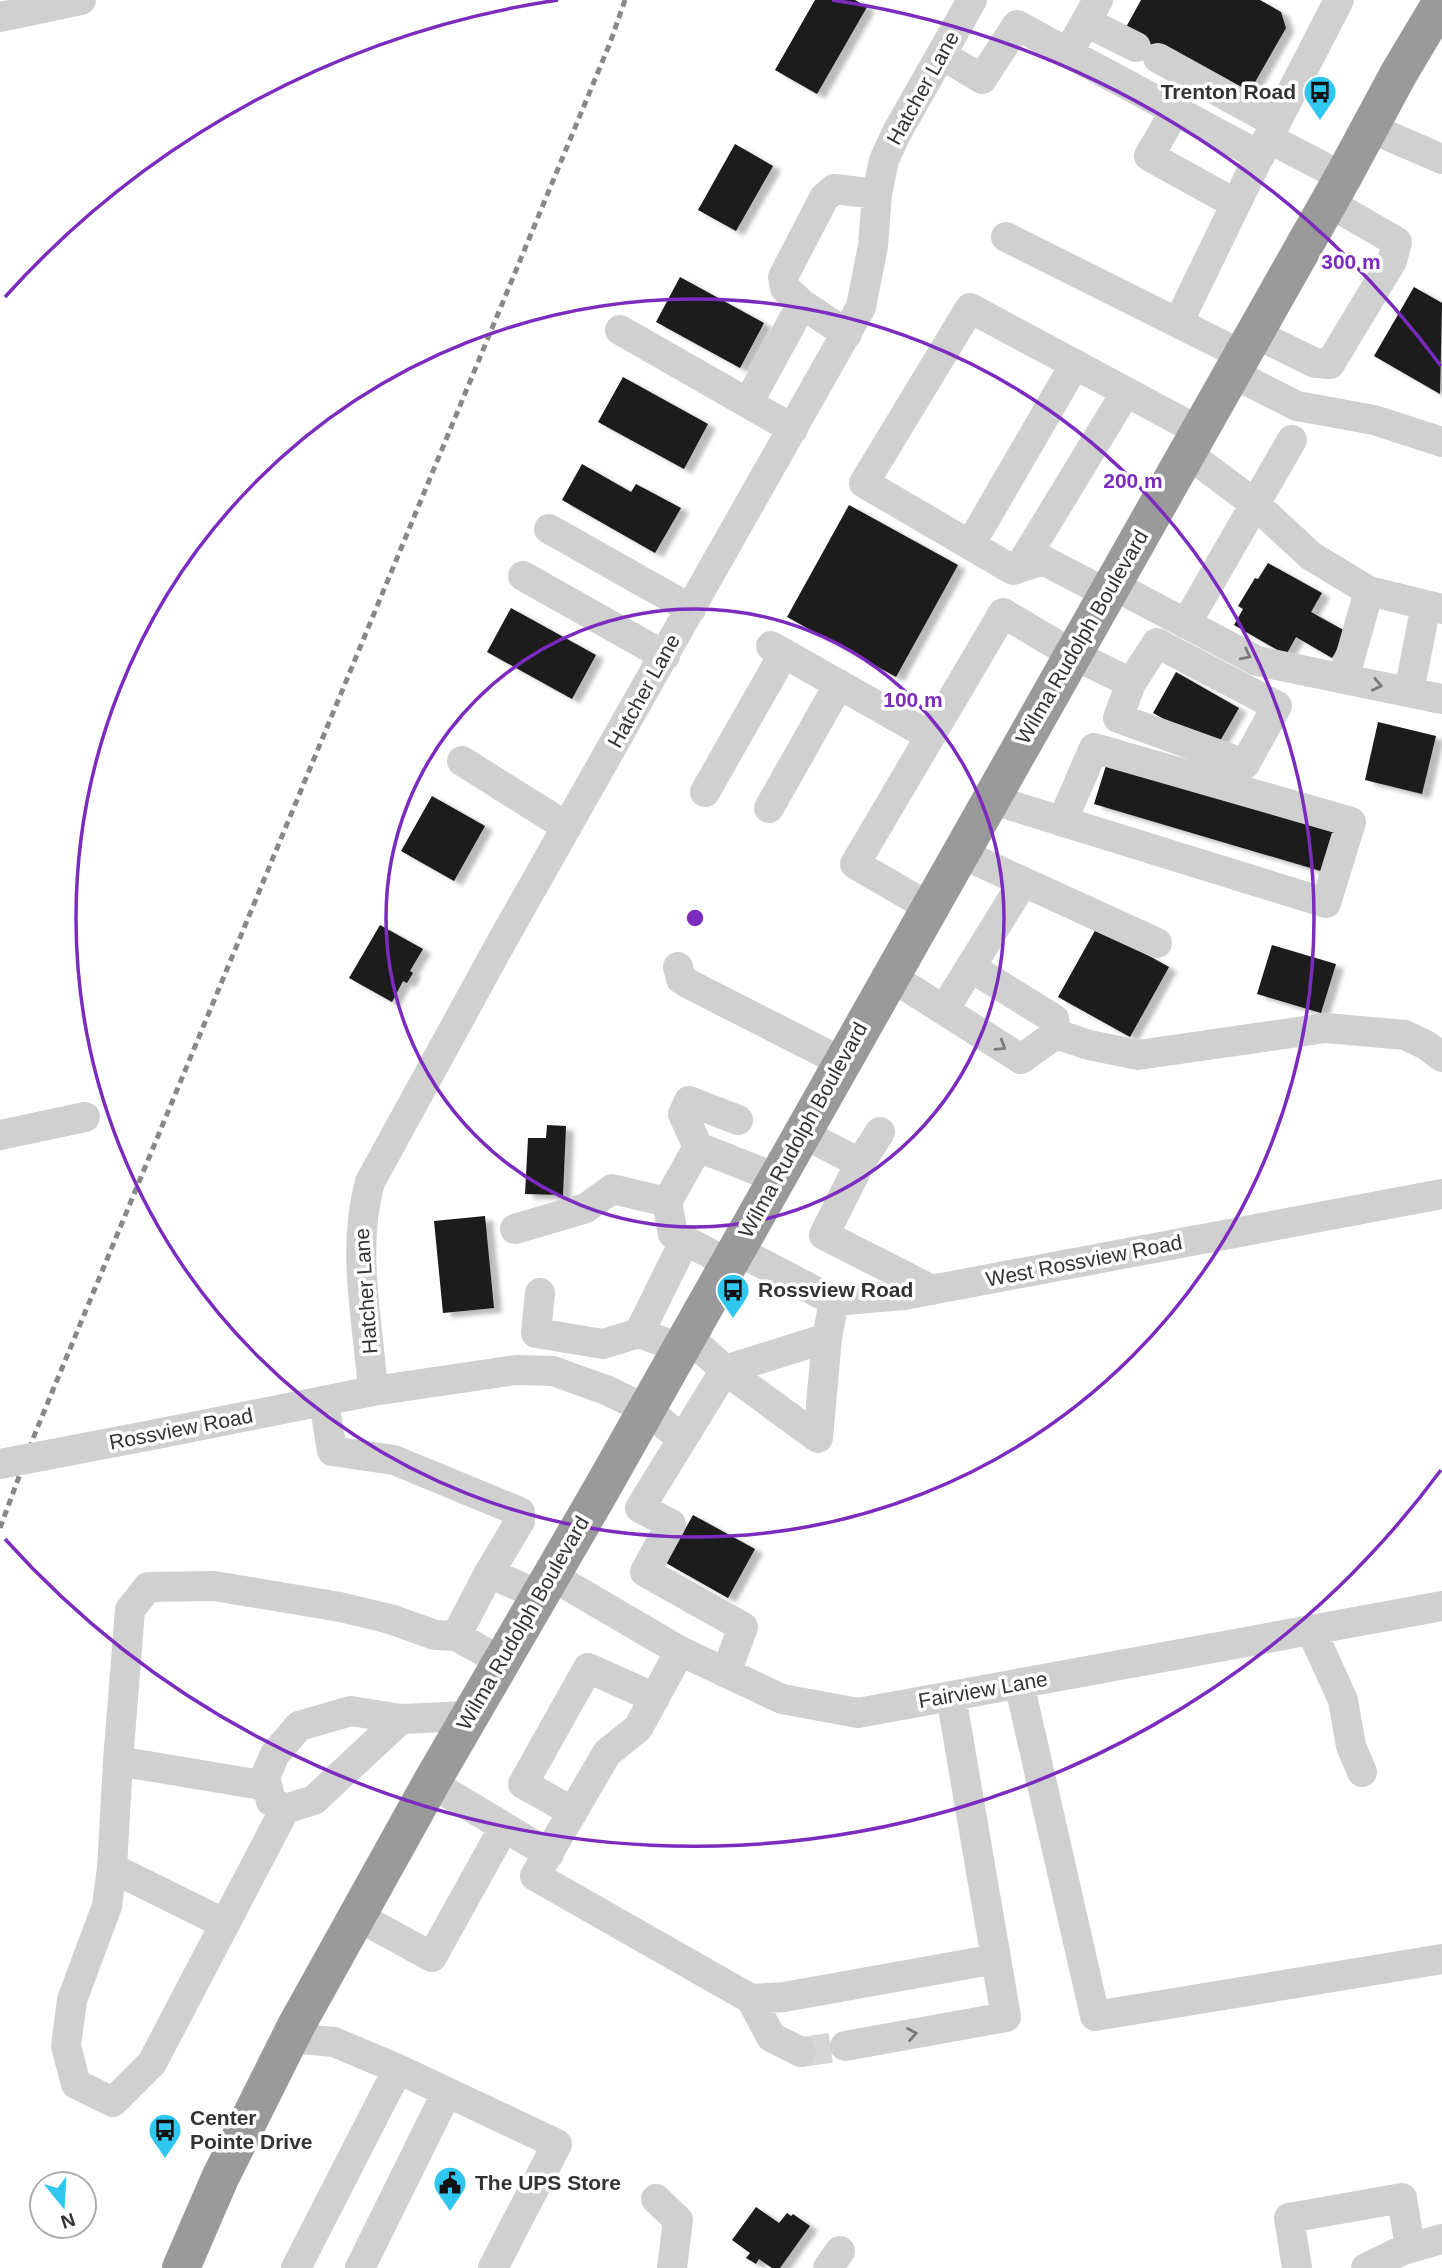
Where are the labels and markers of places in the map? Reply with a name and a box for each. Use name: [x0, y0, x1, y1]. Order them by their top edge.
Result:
bus stop icon: Trenton Road: [1301, 73, 1339, 122]
place label: Trenton Road: [1161, 80, 1296, 103]
centre of rings: [683, 906, 707, 930]
bus stop icon: Rossview Road: [714, 1271, 752, 1320]
place label: Rossview Road: [758, 1278, 913, 1301]
place label: Center Pointe Drive: [190, 2106, 313, 2153]
bus stop icon: Center Pointe Drive: [146, 2111, 184, 2160]
public building icon: The UPS Store: [431, 2164, 469, 2213]
place label: The UPS Store: [475, 2171, 621, 2194]

